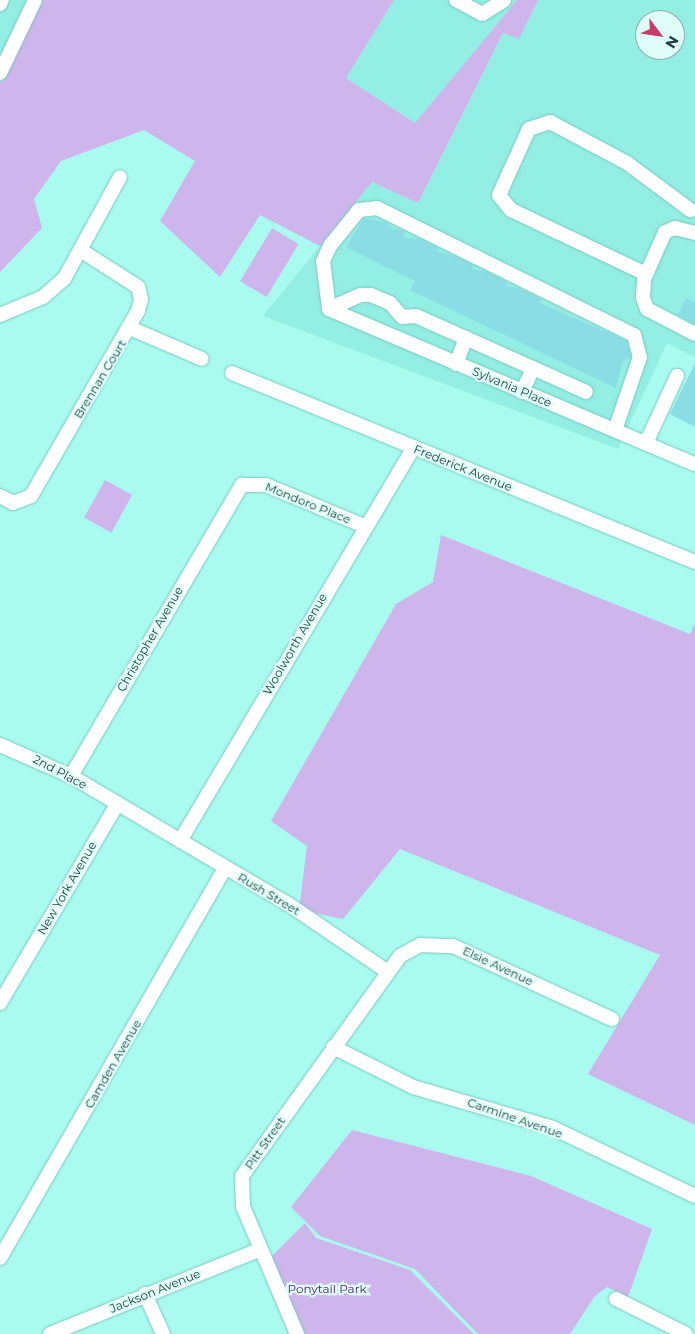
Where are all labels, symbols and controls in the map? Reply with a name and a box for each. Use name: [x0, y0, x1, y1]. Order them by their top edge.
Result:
north arrow: [635, 10, 685, 60]
text: N: [661, 33, 683, 52]
street label: Brennan Court: [71, 337, 129, 421]
street label: Sylvania Place: [470, 364, 554, 410]
street label: Frederick Avenue: [412, 442, 514, 494]
street label: Mondoro Place: [263, 479, 353, 527]
street label: Christopher Avenue: [114, 584, 186, 694]
street label: Woolworth Avenue: [260, 590, 330, 698]
street label: 2nd Place: [31, 752, 89, 792]
street label: New York Avenue: [34, 839, 100, 937]
street label: Rush Street: [235, 870, 303, 918]
street label: Elsie Avenue: [461, 943, 535, 989]
street label: Camden Avenue: [82, 1017, 144, 1111]
street label: Carmine Avenue: [465, 1095, 565, 1141]
street label: Pitt Street: [242, 1114, 288, 1172]
street label: Jackson Avenue: [107, 1266, 203, 1316]
park label: Ponytail Park: [287, 1282, 367, 1296]

